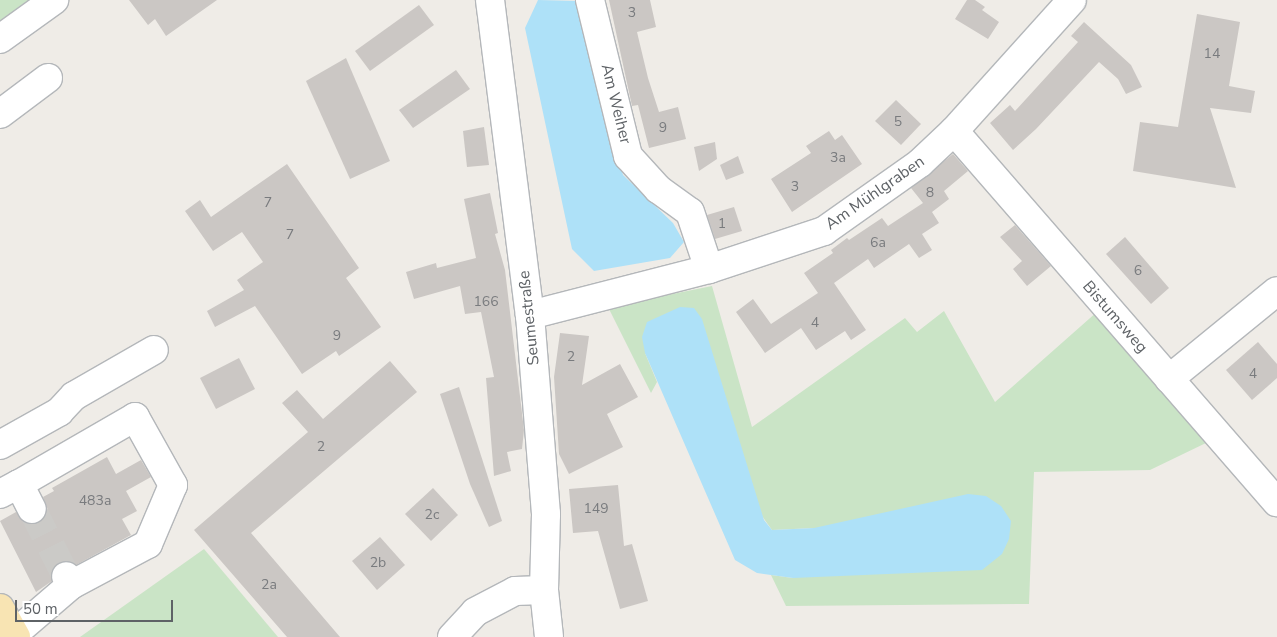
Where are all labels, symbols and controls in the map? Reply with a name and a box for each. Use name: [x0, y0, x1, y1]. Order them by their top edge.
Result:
house number: 3: [628, 5, 636, 21]
house number: 14: [1204, 46, 1220, 62]
street label: Am Weiher: [597, 62, 635, 146]
house number: 5: [894, 114, 902, 130]
house number: 9: [659, 120, 667, 136]
house number: 3a: [830, 150, 846, 166]
street label: Am Mühlgraben: [822, 152, 928, 234]
house number: 3: [791, 179, 799, 195]
house number: 8: [926, 185, 934, 201]
house number: 7: [264, 195, 272, 211]
house number: 1: [718, 216, 726, 232]
house number: 7: [286, 227, 294, 243]
house number: 6a: [870, 235, 886, 251]
house number: 6: [1134, 263, 1142, 279]
street label: Seumestraße: [514, 270, 544, 366]
street label: Bistumsweg: [1079, 277, 1151, 357]
house number: 166: [473, 294, 499, 310]
house number: 4: [811, 315, 819, 331]
house number: 9: [333, 328, 341, 344]
house number: 2: [567, 349, 575, 365]
house number: 4: [1249, 366, 1257, 382]
house number: 2: [317, 439, 325, 455]
house number: 483a: [79, 493, 111, 509]
house number: 149: [583, 501, 609, 517]
house number: 2c: [425, 507, 439, 523]
house number: 2b: [370, 555, 386, 571]
house number: 2a: [261, 577, 277, 593]
scale bar: [18, 590, 175, 622]
text: 50 m: [23, 599, 58, 619]

